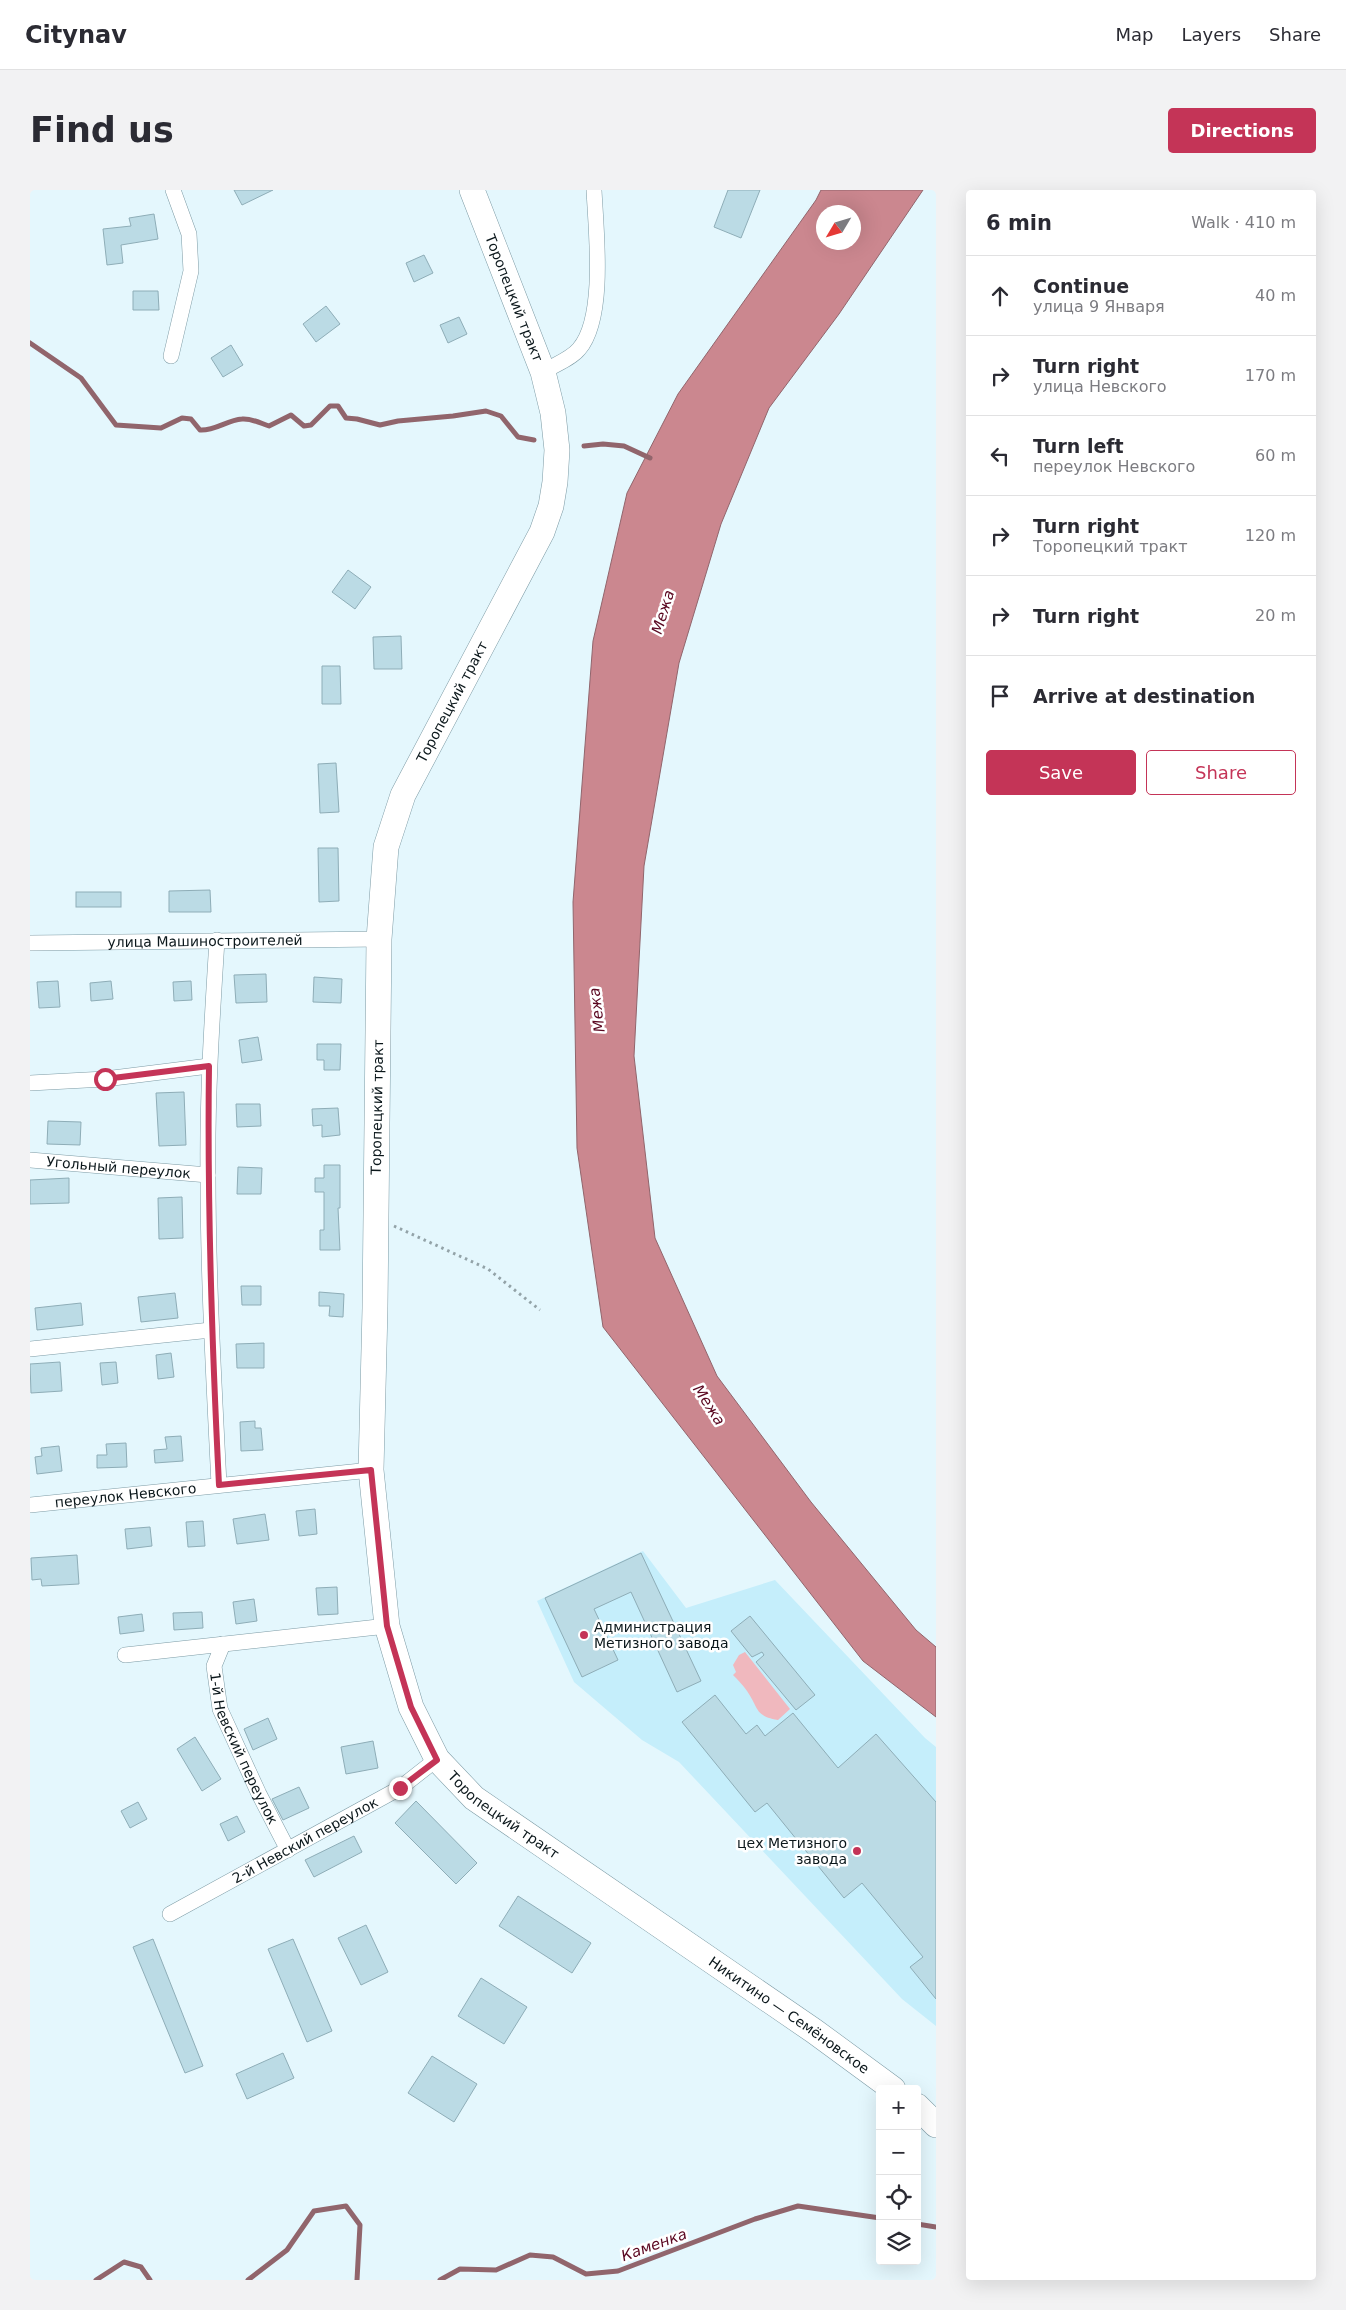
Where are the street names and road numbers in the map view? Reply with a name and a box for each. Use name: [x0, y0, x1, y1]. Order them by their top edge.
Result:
street label: Торопецкий тракт: [482, 231, 546, 364]
street label: Торопецкий тракт: [413, 639, 491, 766]
street label: улица Машиностроителей: [107, 932, 303, 950]
street label: Торопецкий тракт: [368, 1039, 386, 1176]
street label: Угольный переулок: [46, 1153, 192, 1182]
street label: переулок Невского: [54, 1480, 197, 1510]
street label: 1-й Невский переулок: [207, 1671, 281, 1827]
street label: Торопецкий тракт: [444, 1767, 562, 1862]
street label: 2-й Невский переулок: [230, 1794, 381, 1886]
street label: Никитино — Семёновское: [706, 1953, 872, 2077]

